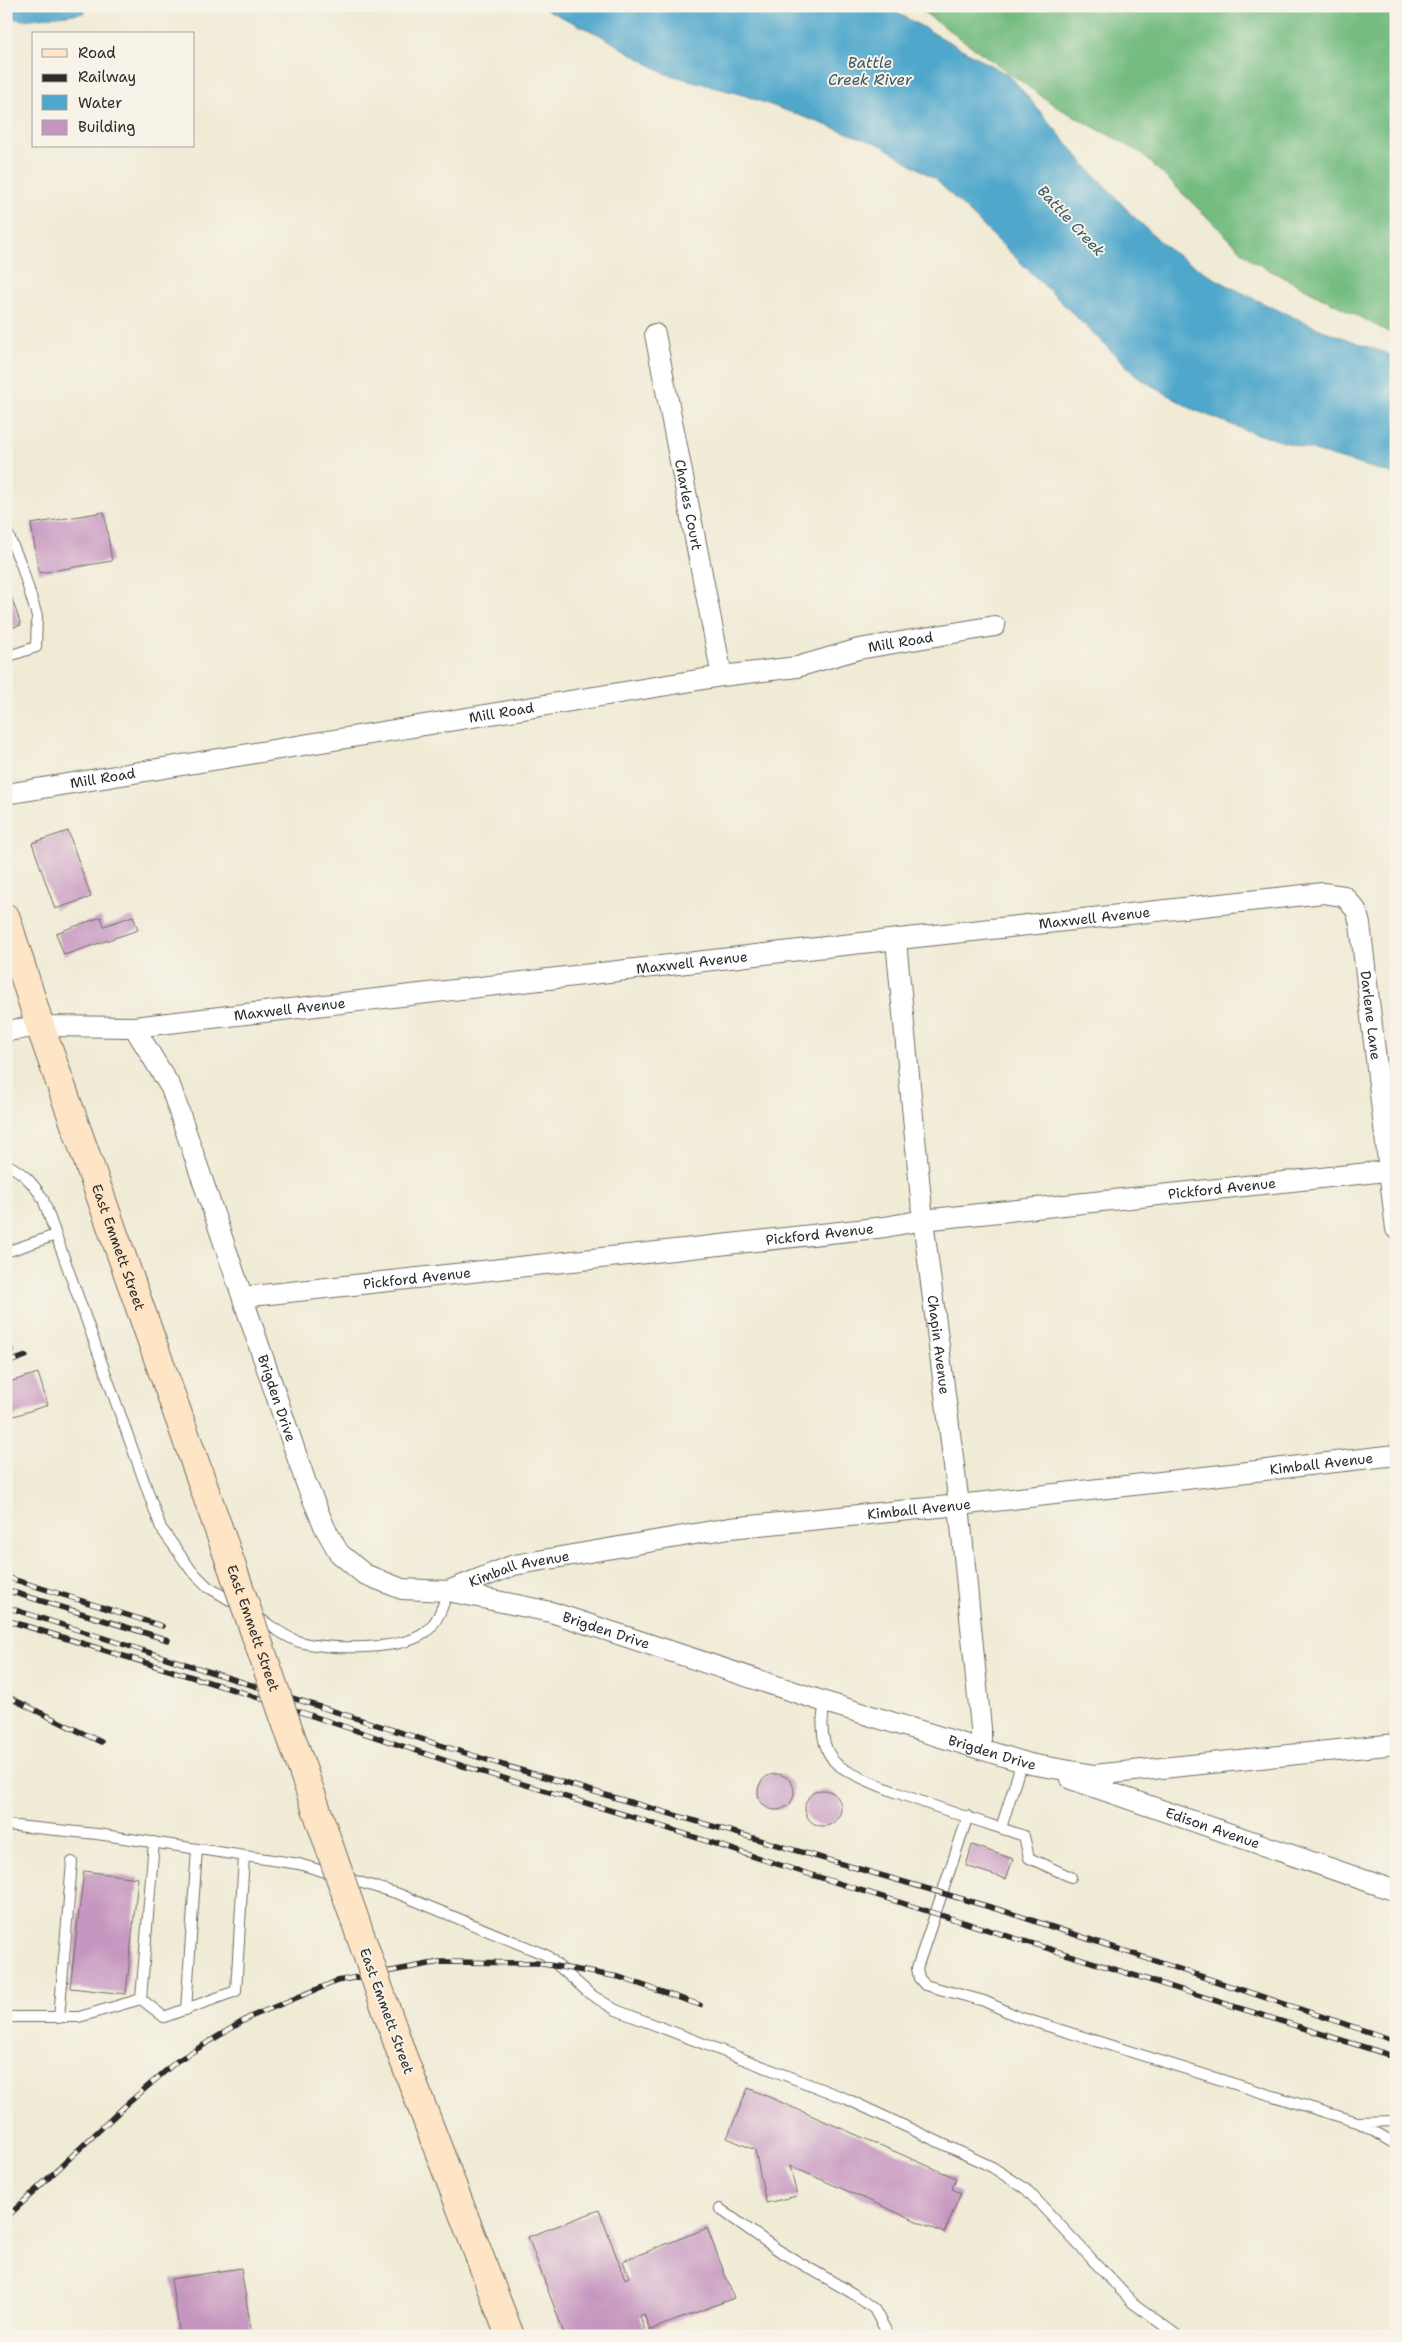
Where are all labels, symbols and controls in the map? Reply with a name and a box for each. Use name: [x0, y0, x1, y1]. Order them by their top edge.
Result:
legend: [32, 32, 195, 148]
text: Road: [78, 43, 116, 63]
water label: Battle Creek River: [828, 53, 913, 90]
text: Railway: [78, 67, 136, 87]
text: Water: [78, 93, 122, 113]
text: Building: [78, 117, 135, 137]
water label: Battle Creek: [1033, 181, 1109, 261]
street label: Charles Court: [671, 458, 706, 552]
street label: Mill Road: [867, 628, 935, 656]
street label: Mill Road: [467, 698, 535, 727]
street label: Mill Road: [69, 764, 137, 792]
street label: Maxwell Avenue: [1038, 903, 1151, 933]
street label: Maxwell Avenue: [635, 947, 749, 978]
street label: Darlene Lane: [1357, 970, 1385, 1061]
street label: Maxwell Avenue: [233, 994, 346, 1024]
street label: Pickford Avenue: [1167, 1174, 1277, 1203]
street label: East Emmett Street: [88, 1182, 149, 1313]
street label: Pickford Avenue: [765, 1219, 875, 1249]
street label: Pickford Avenue: [362, 1263, 472, 1293]
street label: Chapin Avenue: [924, 1294, 954, 1395]
street label: Brigden Drive: [254, 1352, 300, 1444]
street label: Kimball Avenue: [1269, 1449, 1374, 1478]
street label: Kimball Avenue: [866, 1495, 972, 1523]
street label: Kimball Avenue: [466, 1547, 571, 1591]
street label: East Emmett Street: [223, 1562, 284, 1694]
street label: Brigden Drive: [560, 1607, 652, 1653]
street label: Brigden Drive: [946, 1731, 1037, 1774]
street label: Edison Avenue: [1163, 1803, 1262, 1852]
street label: East Emmett Street: [356, 1946, 418, 2076]

